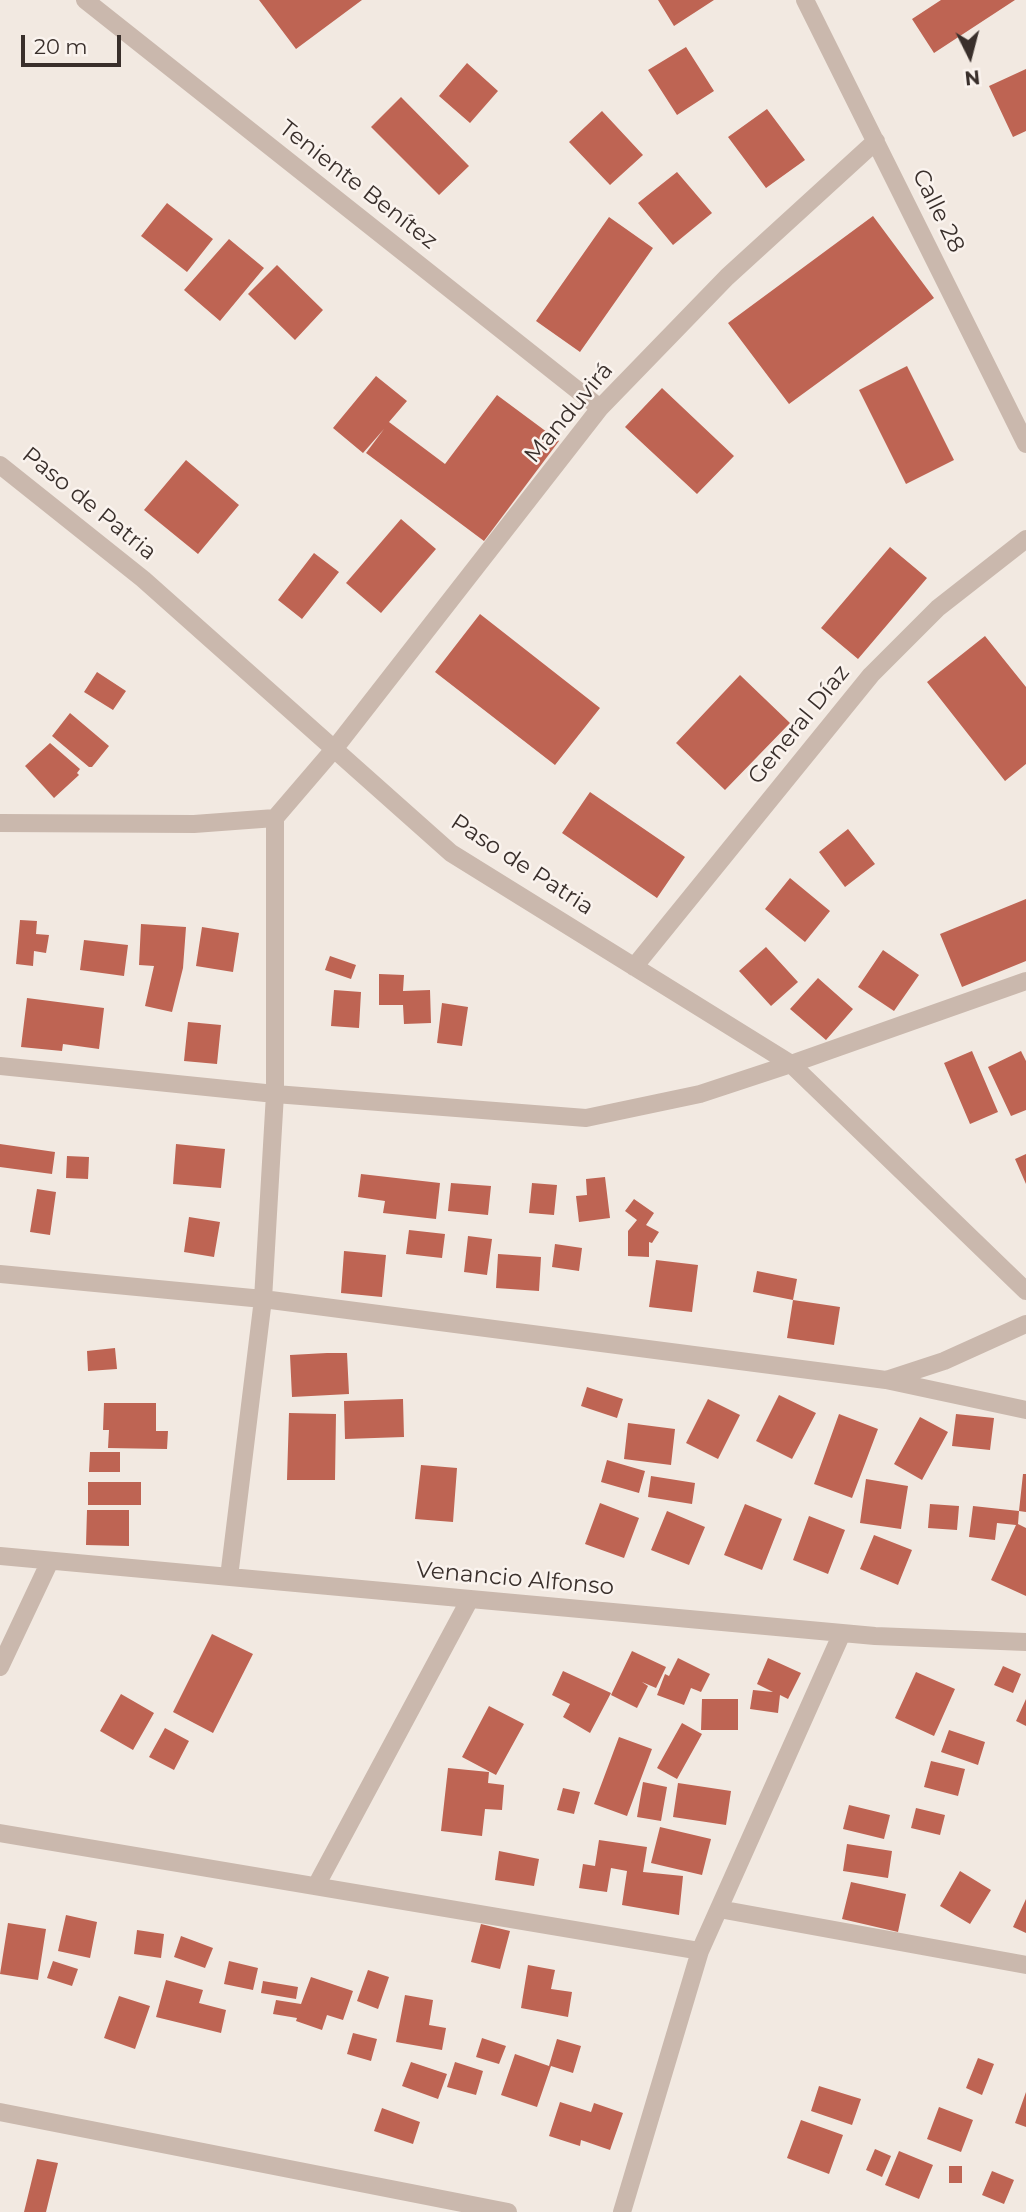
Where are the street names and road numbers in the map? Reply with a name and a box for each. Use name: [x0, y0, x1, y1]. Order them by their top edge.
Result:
street label: Teniente Benítez: [273, 115, 443, 255]
street label: Calle 28: [906, 165, 970, 257]
street label: Manduvirá: [519, 357, 619, 469]
street label: Paso de Patria: [16, 441, 162, 567]
street label: General Díaz: [742, 660, 856, 790]
street label: Paso de Patria: [445, 809, 599, 921]
street label: Venancio Alfonso: [415, 1557, 615, 1601]

